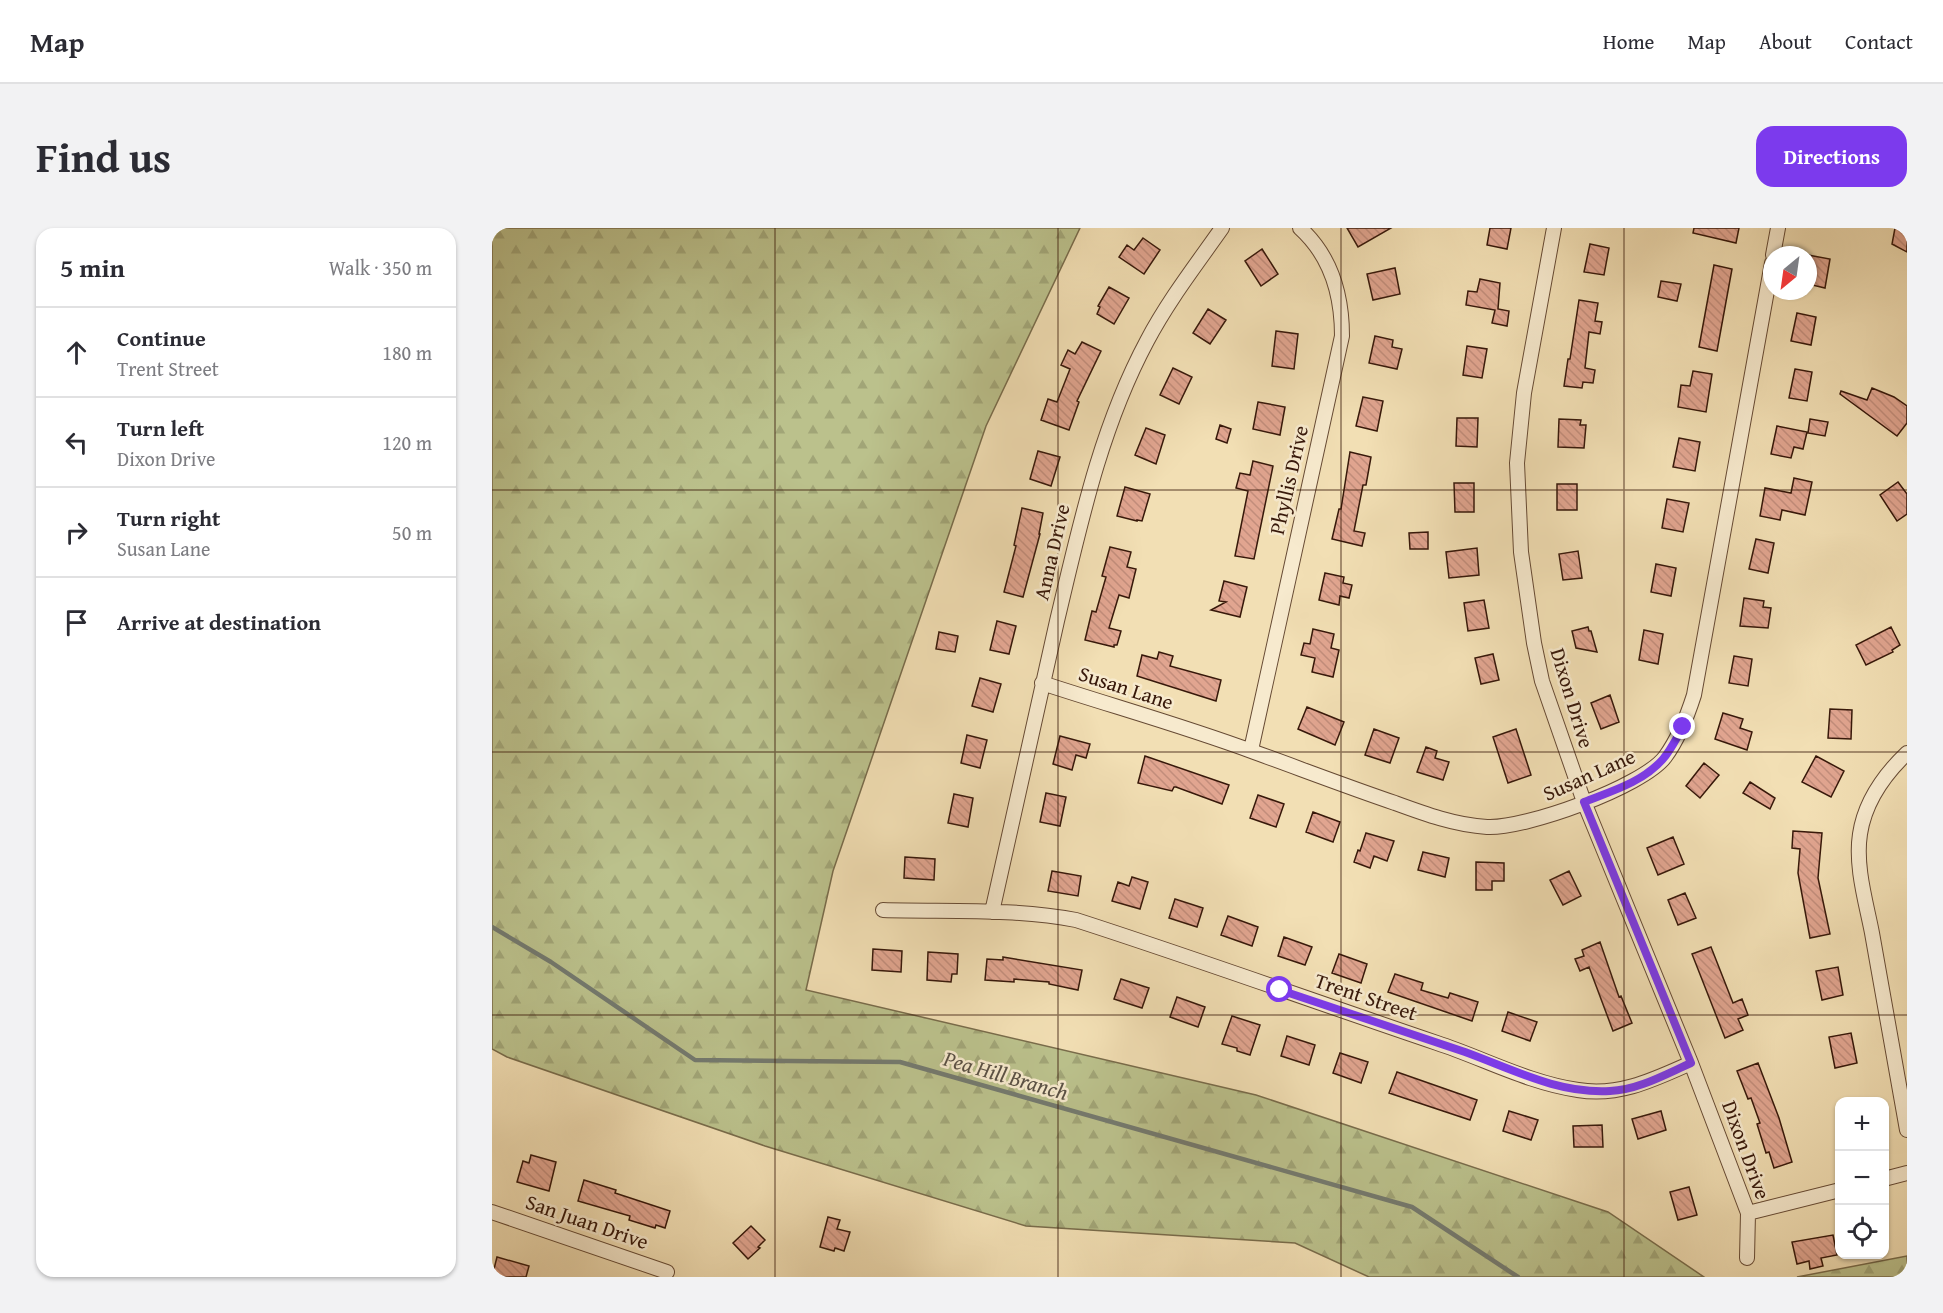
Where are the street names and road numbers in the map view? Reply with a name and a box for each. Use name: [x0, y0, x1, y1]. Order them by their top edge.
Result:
street label: Phyllis Drive: [1261, 422, 1316, 538]
street label: Anna Drive: [1025, 501, 1078, 603]
street label: Dixon Drive: [1543, 644, 1602, 752]
street label: Susan Lane: [1075, 658, 1178, 717]
street label: Susan Lane: [1538, 740, 1640, 809]
street label: Trent Street: [1311, 964, 1422, 1029]
street label: Dixon Drive: [1714, 1096, 1779, 1204]
street label: San Juan Drive: [522, 1186, 653, 1257]

